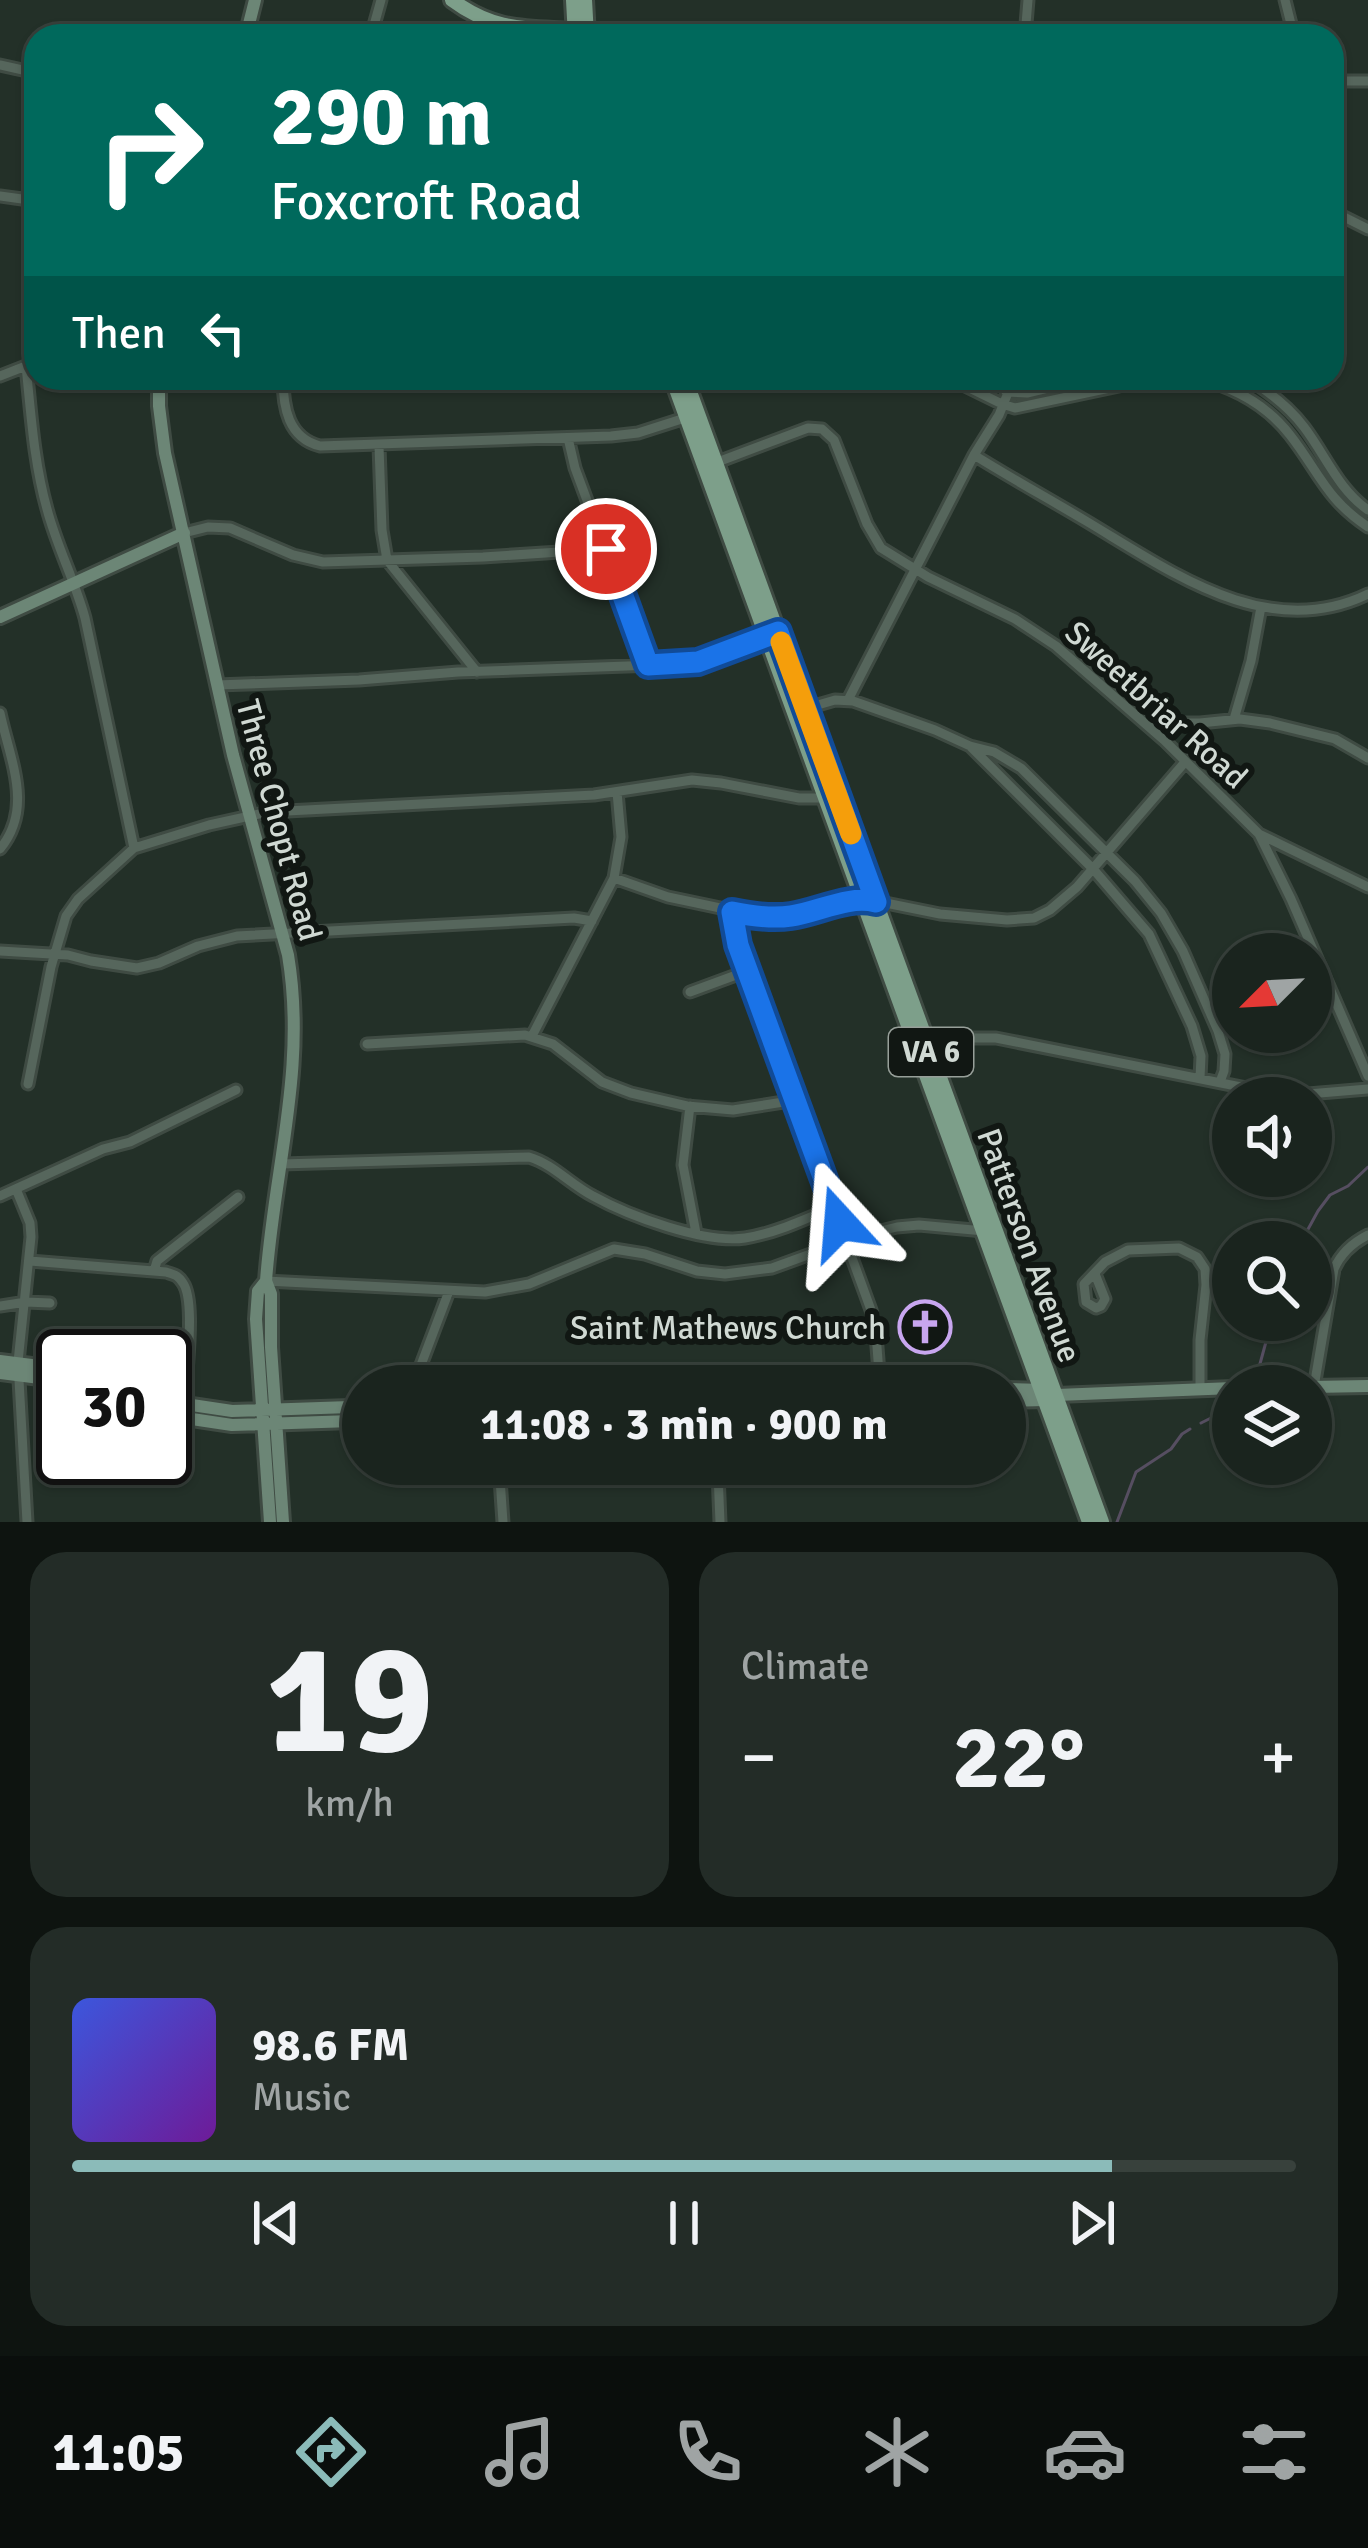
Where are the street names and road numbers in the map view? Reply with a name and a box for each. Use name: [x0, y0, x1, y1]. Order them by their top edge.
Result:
street label: Sweetbriar Road: [1056, 612, 1256, 798]
street label: Three Chopt Road: [227, 695, 330, 945]
road number: VA 6: [889, 1028, 973, 1076]
street label: Patterson Avenue: [967, 1123, 1090, 1368]

